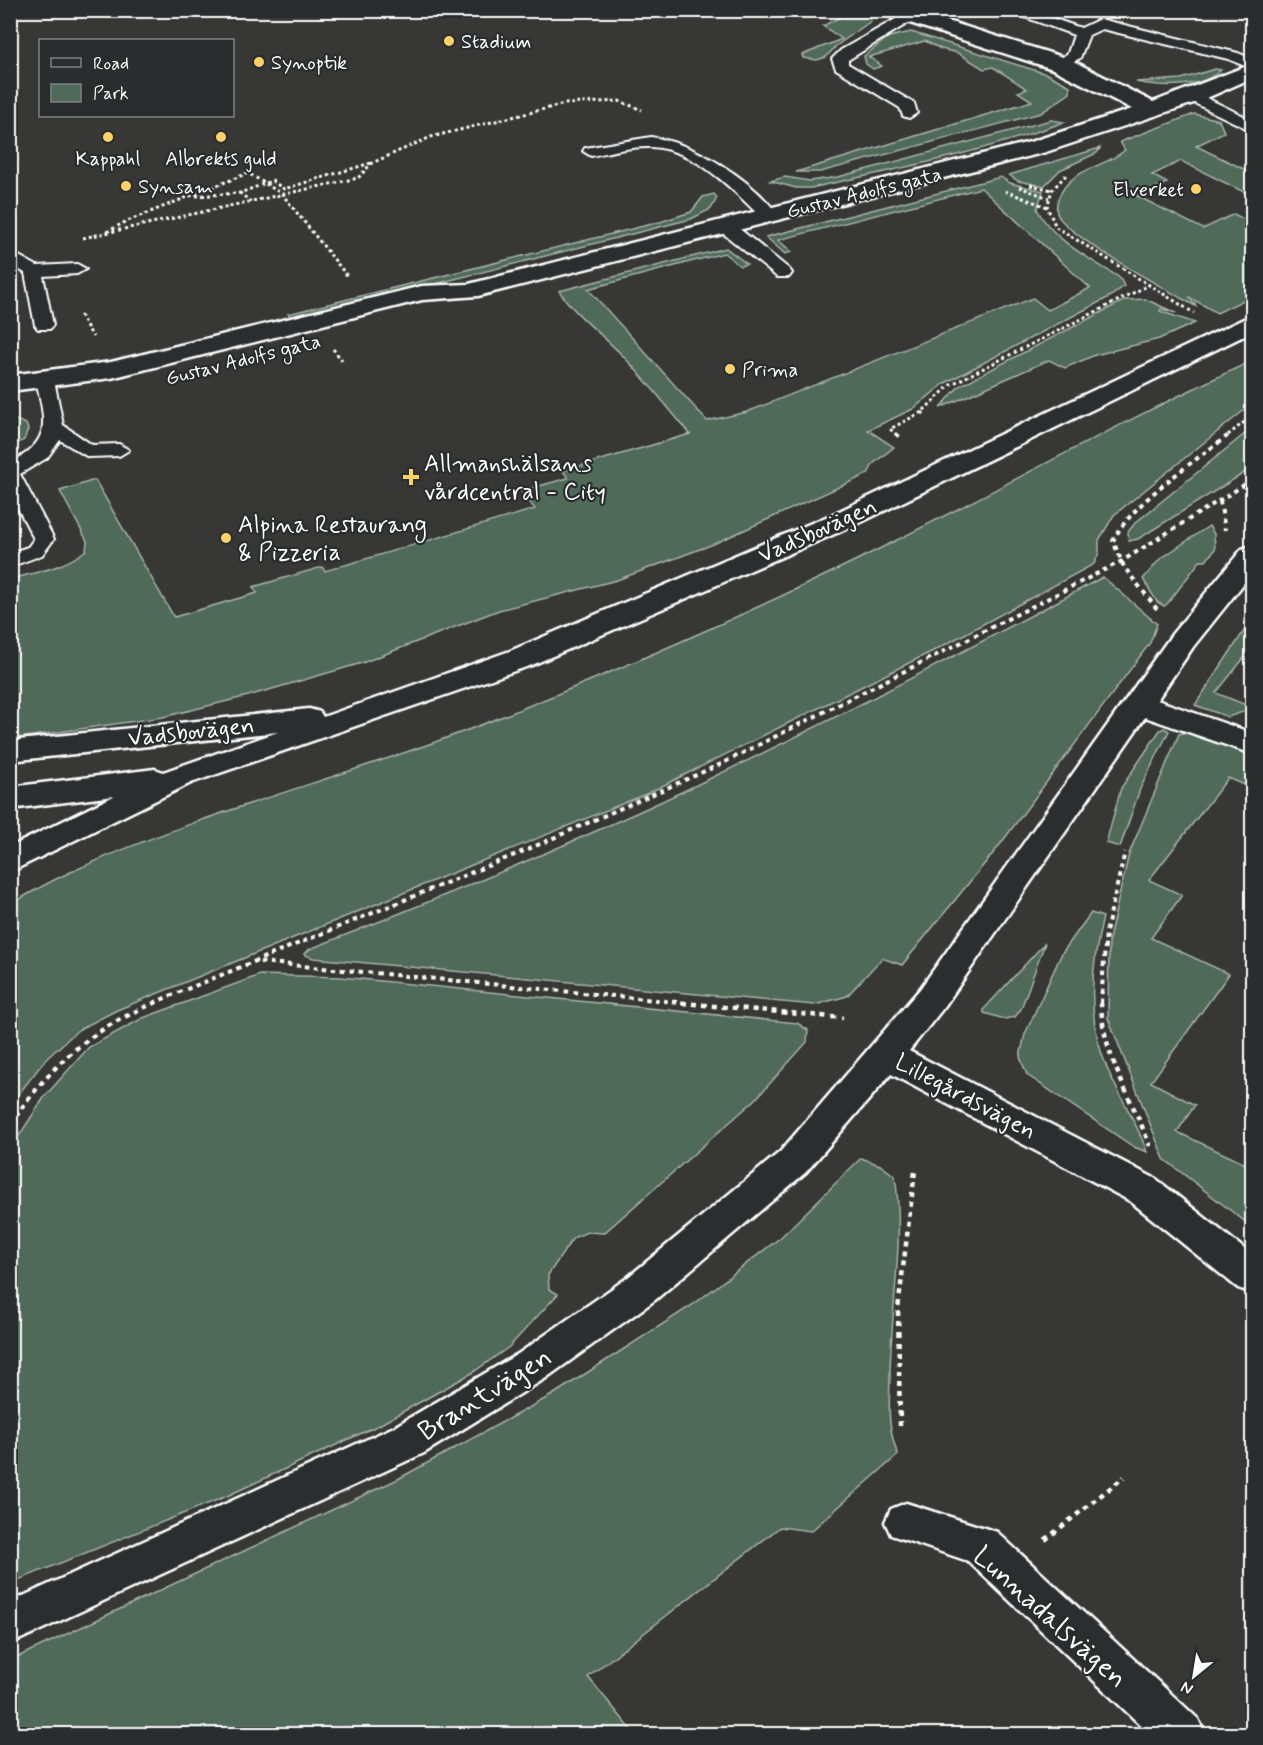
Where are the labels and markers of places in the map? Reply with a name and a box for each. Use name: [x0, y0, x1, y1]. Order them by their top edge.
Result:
place label: Stadium: [461, 29, 531, 56]
marker: Stadium: [442, 34, 456, 48]
place label: Synoptik: [271, 50, 347, 77]
marker: Synoptik: [252, 55, 266, 69]
marker: Kappahl: [101, 130, 115, 144]
marker: Albrekts guld: [214, 130, 228, 144]
place label: Kappahl: [76, 146, 141, 173]
place label: Albrekts guld: [165, 146, 277, 173]
place label: Synsam: [138, 174, 213, 201]
place label: Elverket: [1113, 177, 1184, 204]
marker: Synsam: [119, 179, 133, 193]
marker: Elverket: [1189, 182, 1203, 196]
place label: Prima: [742, 357, 798, 384]
marker: Prima: [723, 362, 737, 376]
place label: Allmanshälsans vårdcentral - City: [424, 449, 606, 508]
marker: Allmanshälsans vårdcentral - City: [402, 468, 420, 486]
place label: Alpina Restaurang & Pizzeria: [238, 510, 427, 569]
marker: Alpina Restaurang & Pizzeria: [219, 531, 233, 545]

